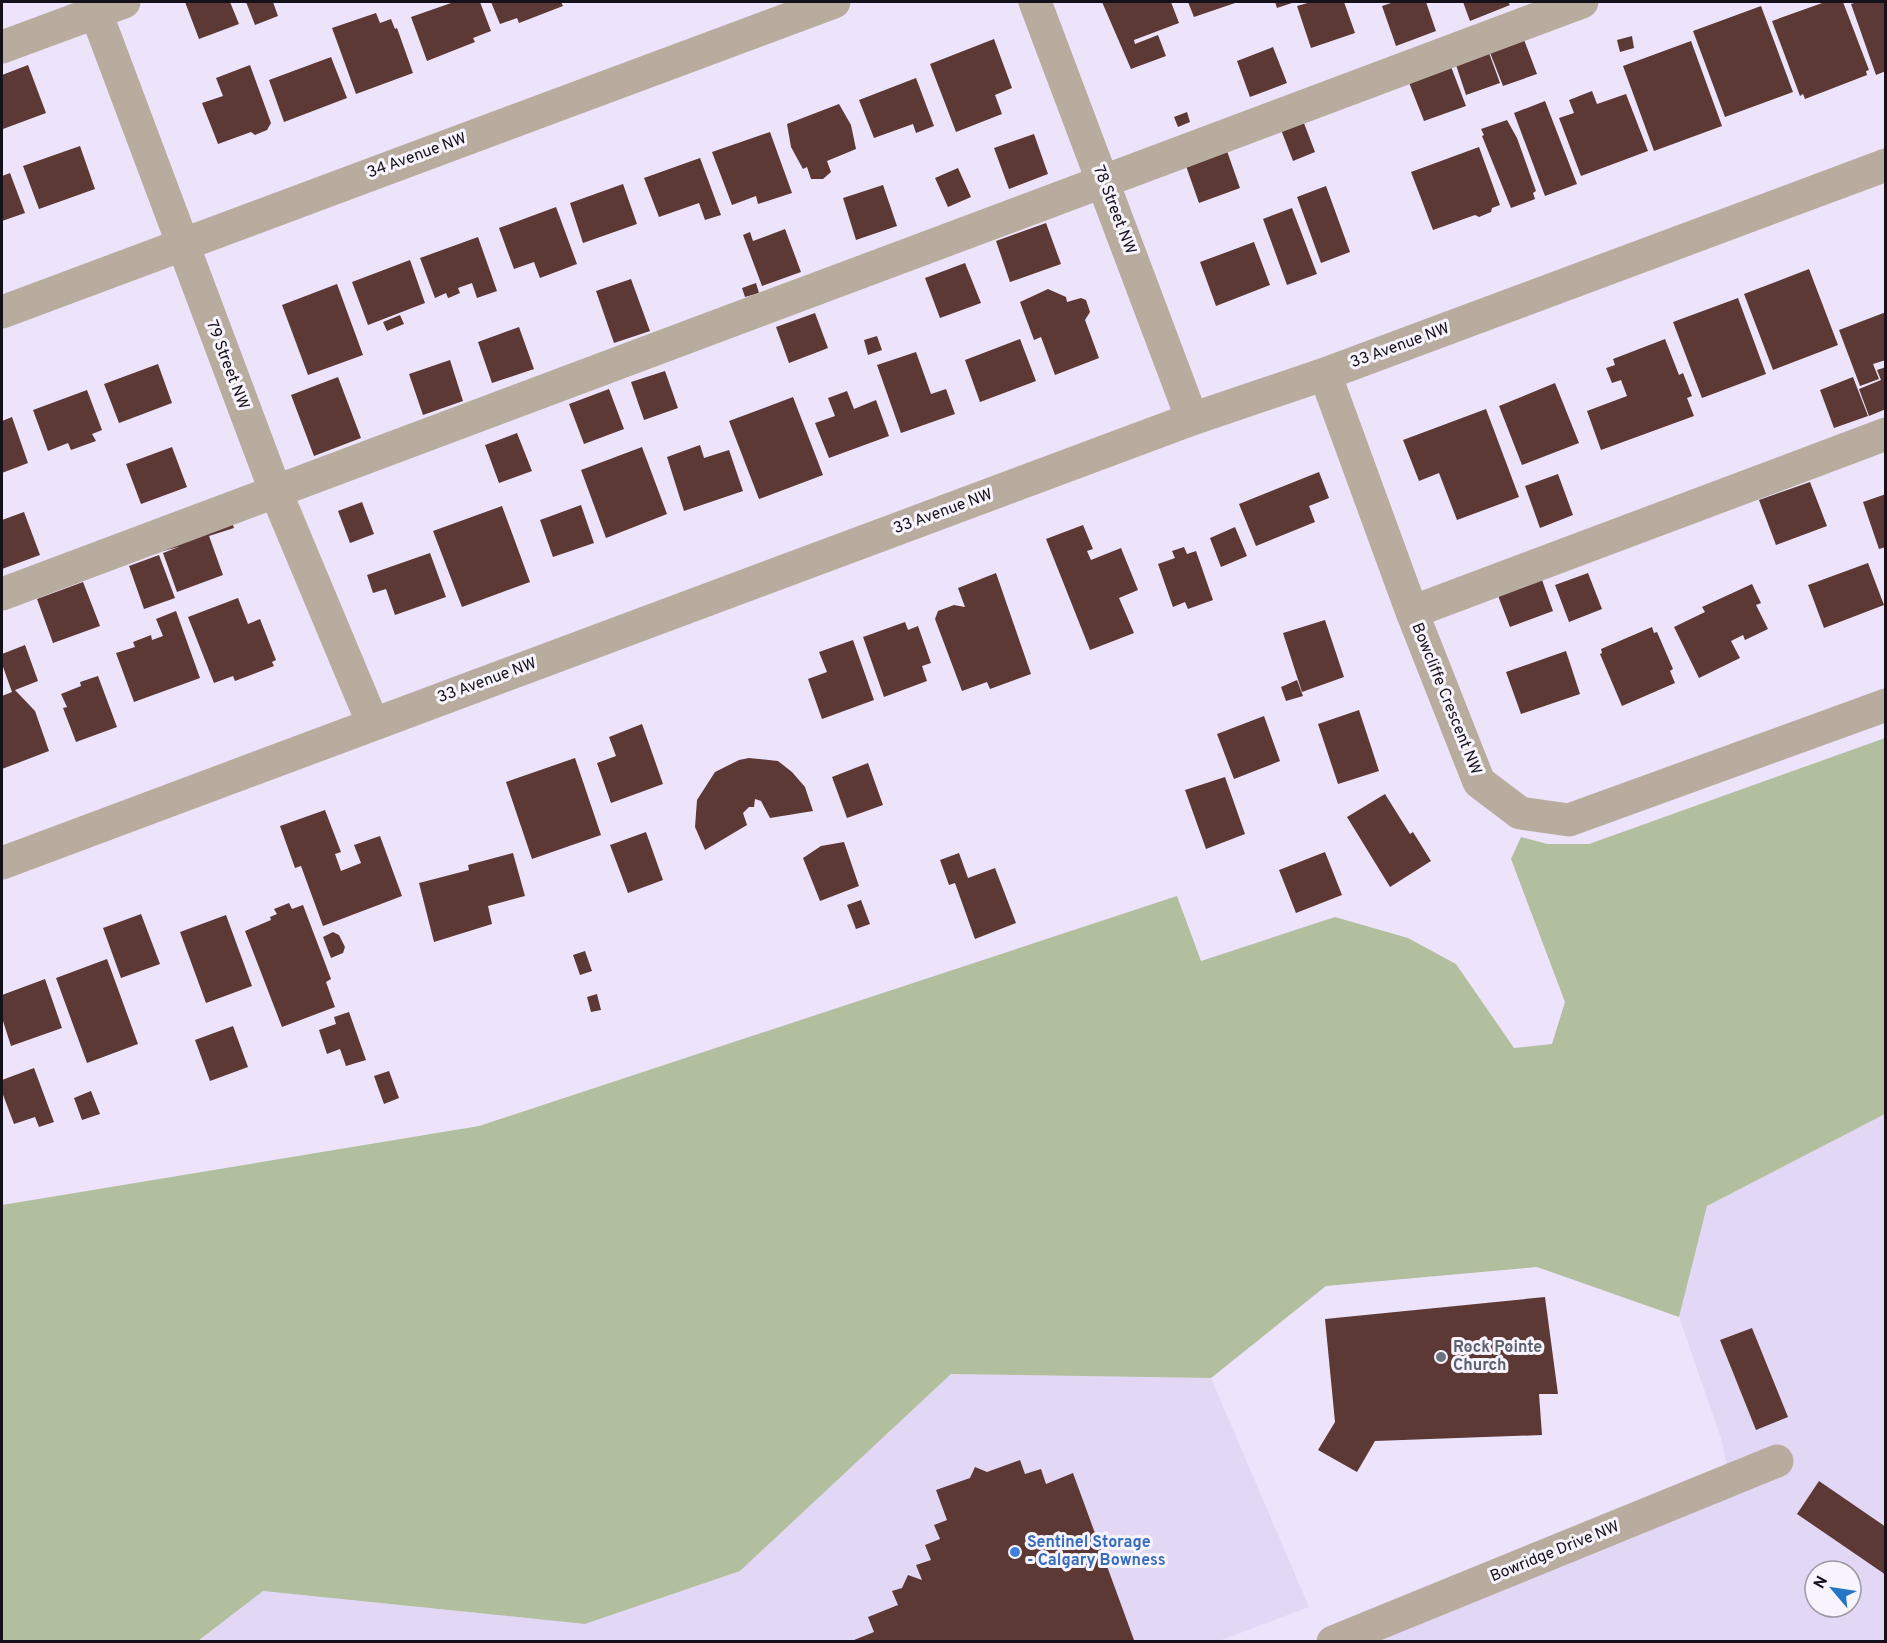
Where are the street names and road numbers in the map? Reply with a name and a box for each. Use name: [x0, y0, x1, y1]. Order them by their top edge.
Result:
street label: 34 Avenue NW: [364, 129, 470, 183]
street label: 78 Street NW: [1088, 163, 1140, 257]
street label: 79 Street NW: [201, 317, 253, 413]
street label: 33 Avenue NW: [1348, 319, 1452, 373]
street label: 33 Avenue NW: [891, 485, 995, 539]
street label: Bowcliffe Crescent NW: [1406, 620, 1486, 778]
street label: 33 Avenue NW: [435, 654, 539, 708]
street label: Bowridge Drive NW: [1487, 1517, 1623, 1587]

